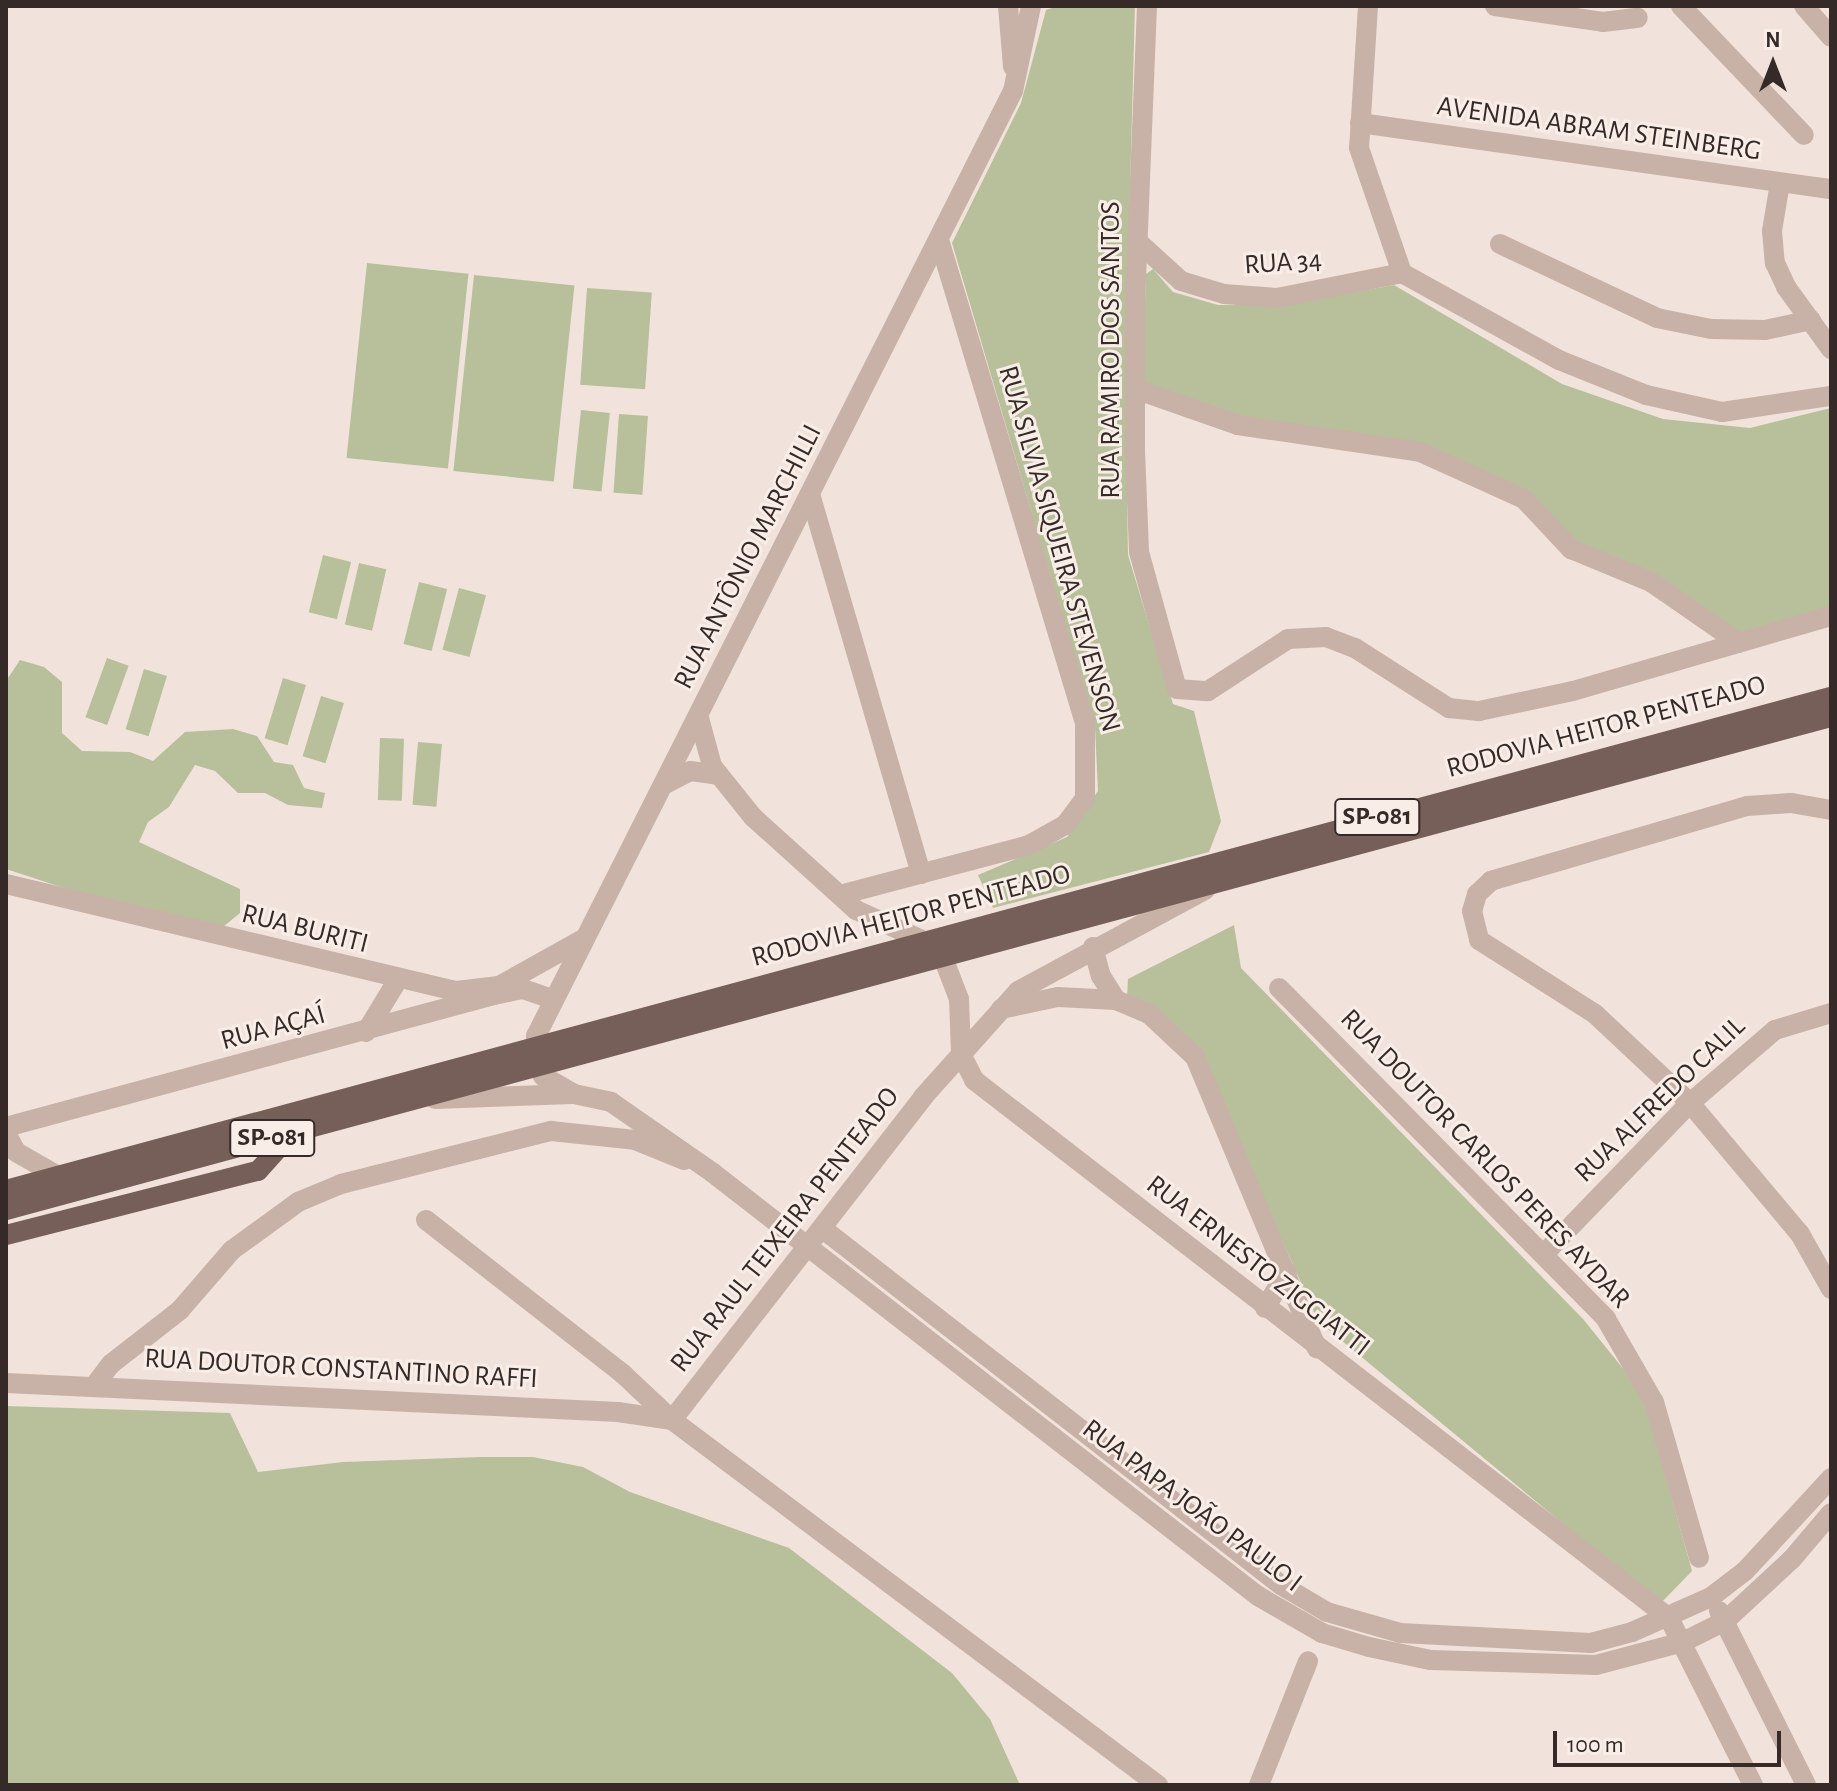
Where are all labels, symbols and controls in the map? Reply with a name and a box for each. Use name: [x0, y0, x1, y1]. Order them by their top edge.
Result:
north arrow: [1733, 24, 1813, 104]
text: N: [1765, 29, 1781, 51]
street label: AVENIDA ABRAM STEINBERG: [1435, 90, 1763, 168]
street label: RUA RAMIRO DOS SANTOS: [1094, 201, 1128, 499]
street label: RUA 34: [1243, 244, 1323, 282]
street label: RUA SILVIA SIQUEIRA STEVENSON: [991, 362, 1127, 736]
street label: RUA ANTÔNIO MARCHILLI: [667, 419, 829, 695]
street label: RODOVIA HEITOR PENTEADO: [1443, 668, 1769, 786]
road number: SP-081: [1333, 795, 1421, 839]
street label: RODOVIA HEITOR PENTEADO: [748, 857, 1074, 975]
street label: RUA BURITI: [238, 897, 372, 961]
street label: RUA AÇAÍ: [217, 998, 329, 1058]
street label: RUA DOUTOR CARLOS PERES AYDAR: [1333, 1002, 1637, 1316]
street label: RUA ALFREDO CALIL: [1568, 1010, 1752, 1190]
street label: RUA RAUL TEIXEIRA PENTEADO: [663, 1081, 907, 1379]
road number: SP-081: [228, 1116, 316, 1160]
street label: RUA ERNESTO ZIGGIATTI: [1139, 1168, 1377, 1364]
street label: RUA DOUTOR CONSTANTINO RAFFI: [143, 1342, 539, 1396]
street label: RUA PAPA JOÃO PAULO I: [1075, 1412, 1309, 1600]
scale bar: [1557, 1715, 1785, 1765]
text: 100 m: [1567, 1733, 1624, 1757]

